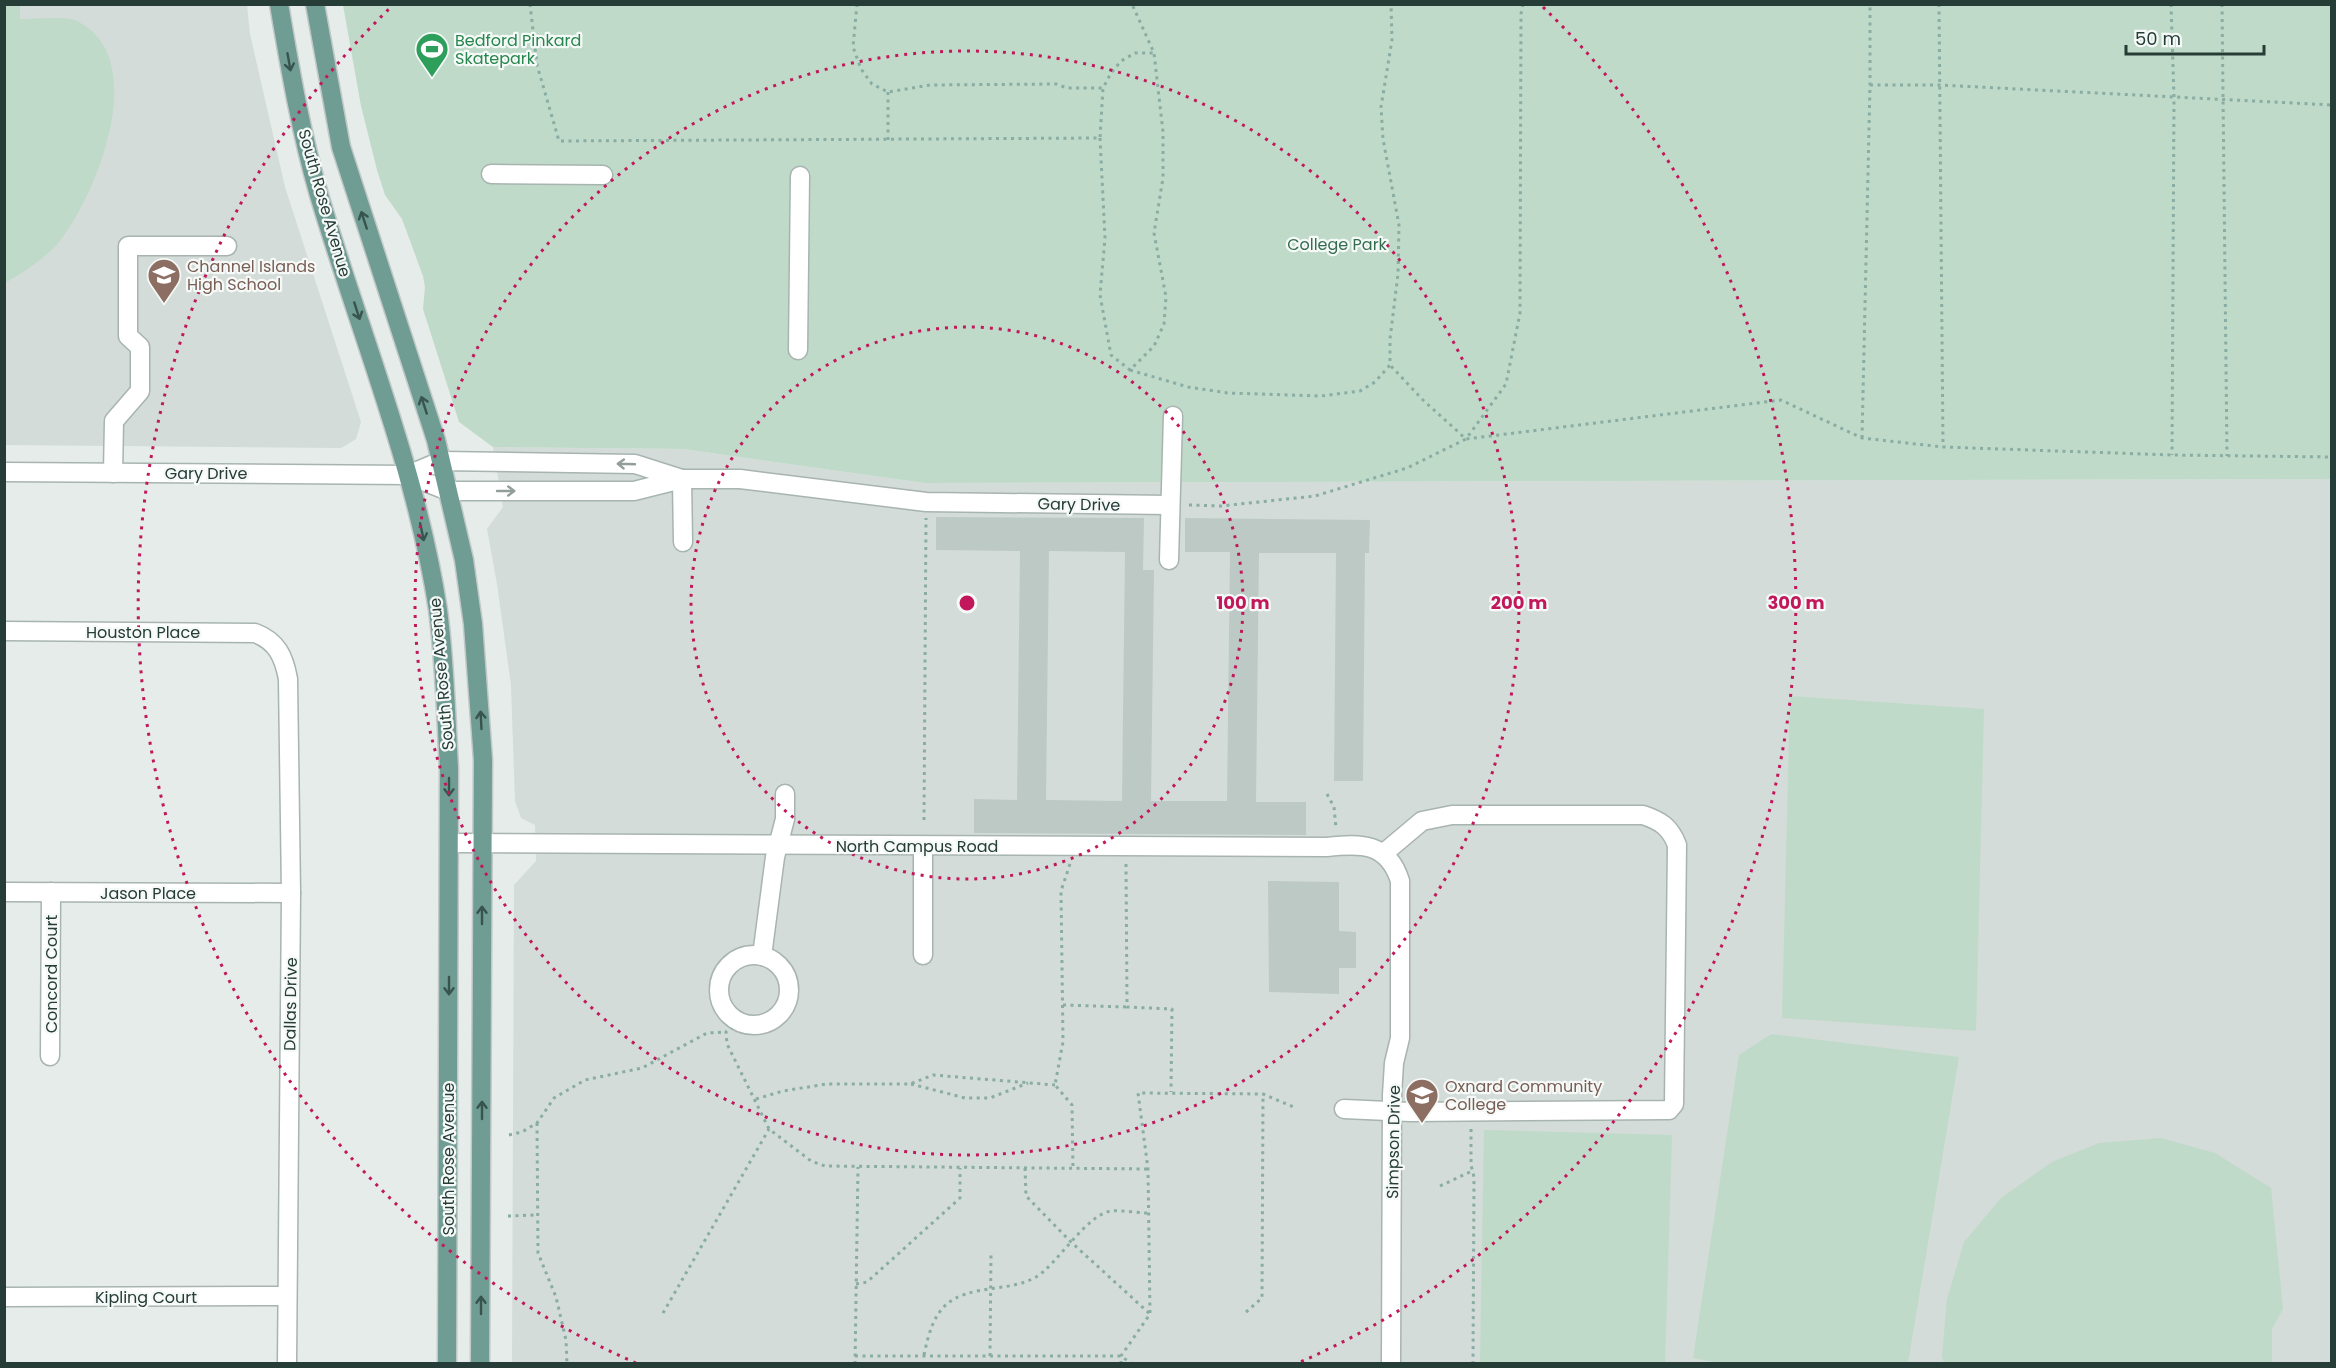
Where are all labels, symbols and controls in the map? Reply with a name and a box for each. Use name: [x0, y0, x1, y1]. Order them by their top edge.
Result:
scale bar: [2126, 18, 2264, 56]
text: 50 m: [2135, 26, 2181, 51]
place label: Bedford Pinkard Skatepark: [455, 29, 581, 70]
sports icon: Bedford Pinkard Skatepark: [414, 31, 450, 78]
one-way arrow: [283, 52, 294, 71]
street label: South Rose Avenue: [292, 127, 357, 280]
one-way arrow: [358, 211, 369, 230]
park label: College Park: [1287, 233, 1388, 256]
place label: Channel Islands High School: [187, 255, 315, 296]
school or university icon: Channel Islands High School: [146, 257, 182, 304]
one-way arrow: [352, 301, 363, 320]
one-way arrow: [418, 396, 429, 415]
one-way arrow: [617, 458, 636, 470]
street label: Gary Drive: [165, 462, 247, 485]
one-way arrow: [496, 485, 516, 497]
street label: Gary Drive: [1037, 492, 1121, 517]
one-way arrow: [416, 523, 428, 542]
text: 100 m: [1216, 590, 1270, 615]
text: 200 m: [1491, 590, 1547, 615]
text: 300 m: [1767, 590, 1825, 615]
centre of rings: [957, 593, 977, 613]
street label: South Rose Avenue: [423, 597, 460, 751]
street label: Houston Place: [86, 621, 200, 644]
one-way arrow: [475, 711, 486, 731]
one-way arrow: [443, 776, 455, 796]
street label: North Campus Road: [836, 835, 998, 858]
street label: Jason Place: [100, 882, 196, 905]
one-way arrow: [477, 906, 488, 926]
street label: Concord Court: [40, 915, 63, 1033]
street label: Dallas Drive: [278, 957, 303, 1051]
one-way arrow: [443, 975, 455, 995]
place label: Oxnard Community College: [1445, 1075, 1602, 1116]
school or university icon: Oxnard Community College: [1404, 1077, 1440, 1124]
street label: South Rose Avenue: [437, 1083, 460, 1235]
street label: Simpson Drive: [1381, 1085, 1406, 1199]
one-way arrow: [476, 1101, 488, 1121]
street label: Kipling Court: [95, 1286, 197, 1309]
one-way arrow: [475, 1296, 487, 1316]

